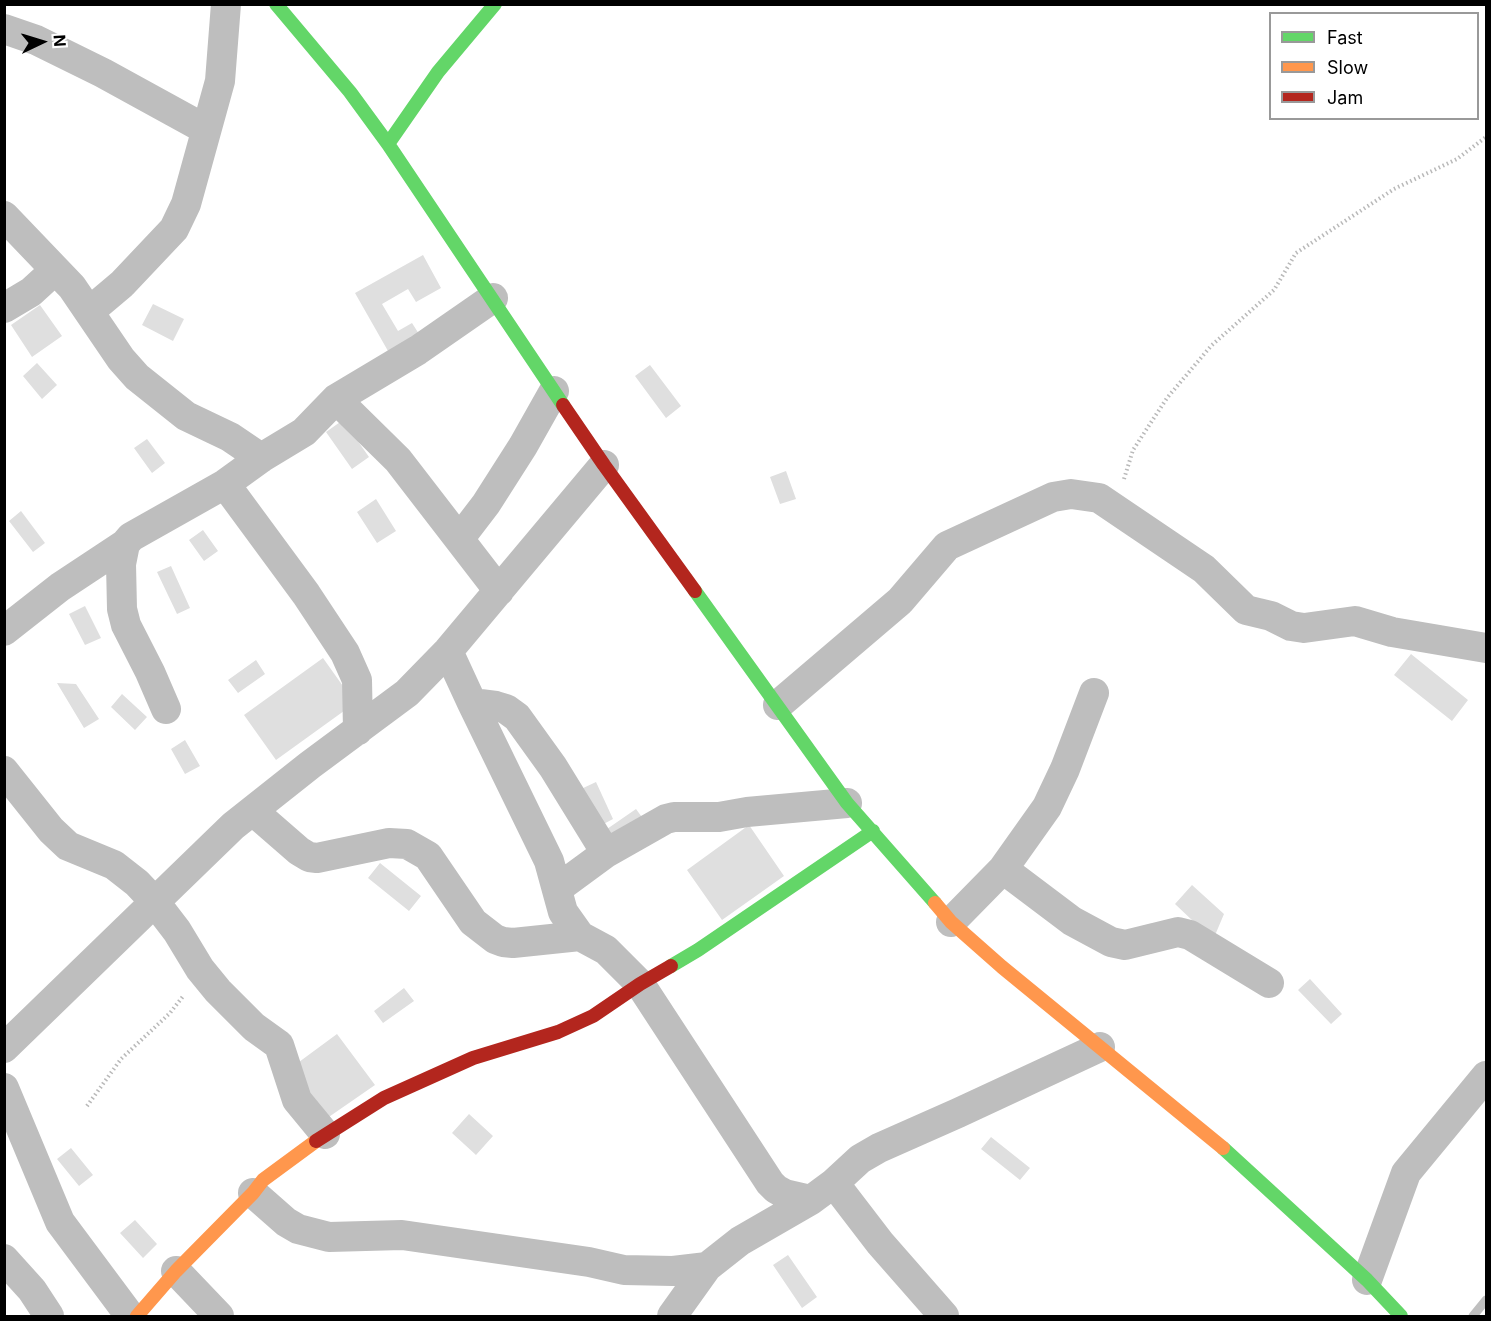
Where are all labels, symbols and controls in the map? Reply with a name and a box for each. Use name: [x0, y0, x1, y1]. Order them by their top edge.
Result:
north arrow: [12, 12, 72, 72]
legend: [1269, 12, 1479, 120]
text: Fast: [1327, 27, 1363, 48]
text: N: [50, 34, 70, 48]
text: Slow: [1327, 57, 1368, 78]
text: Jam: [1327, 87, 1363, 108]

